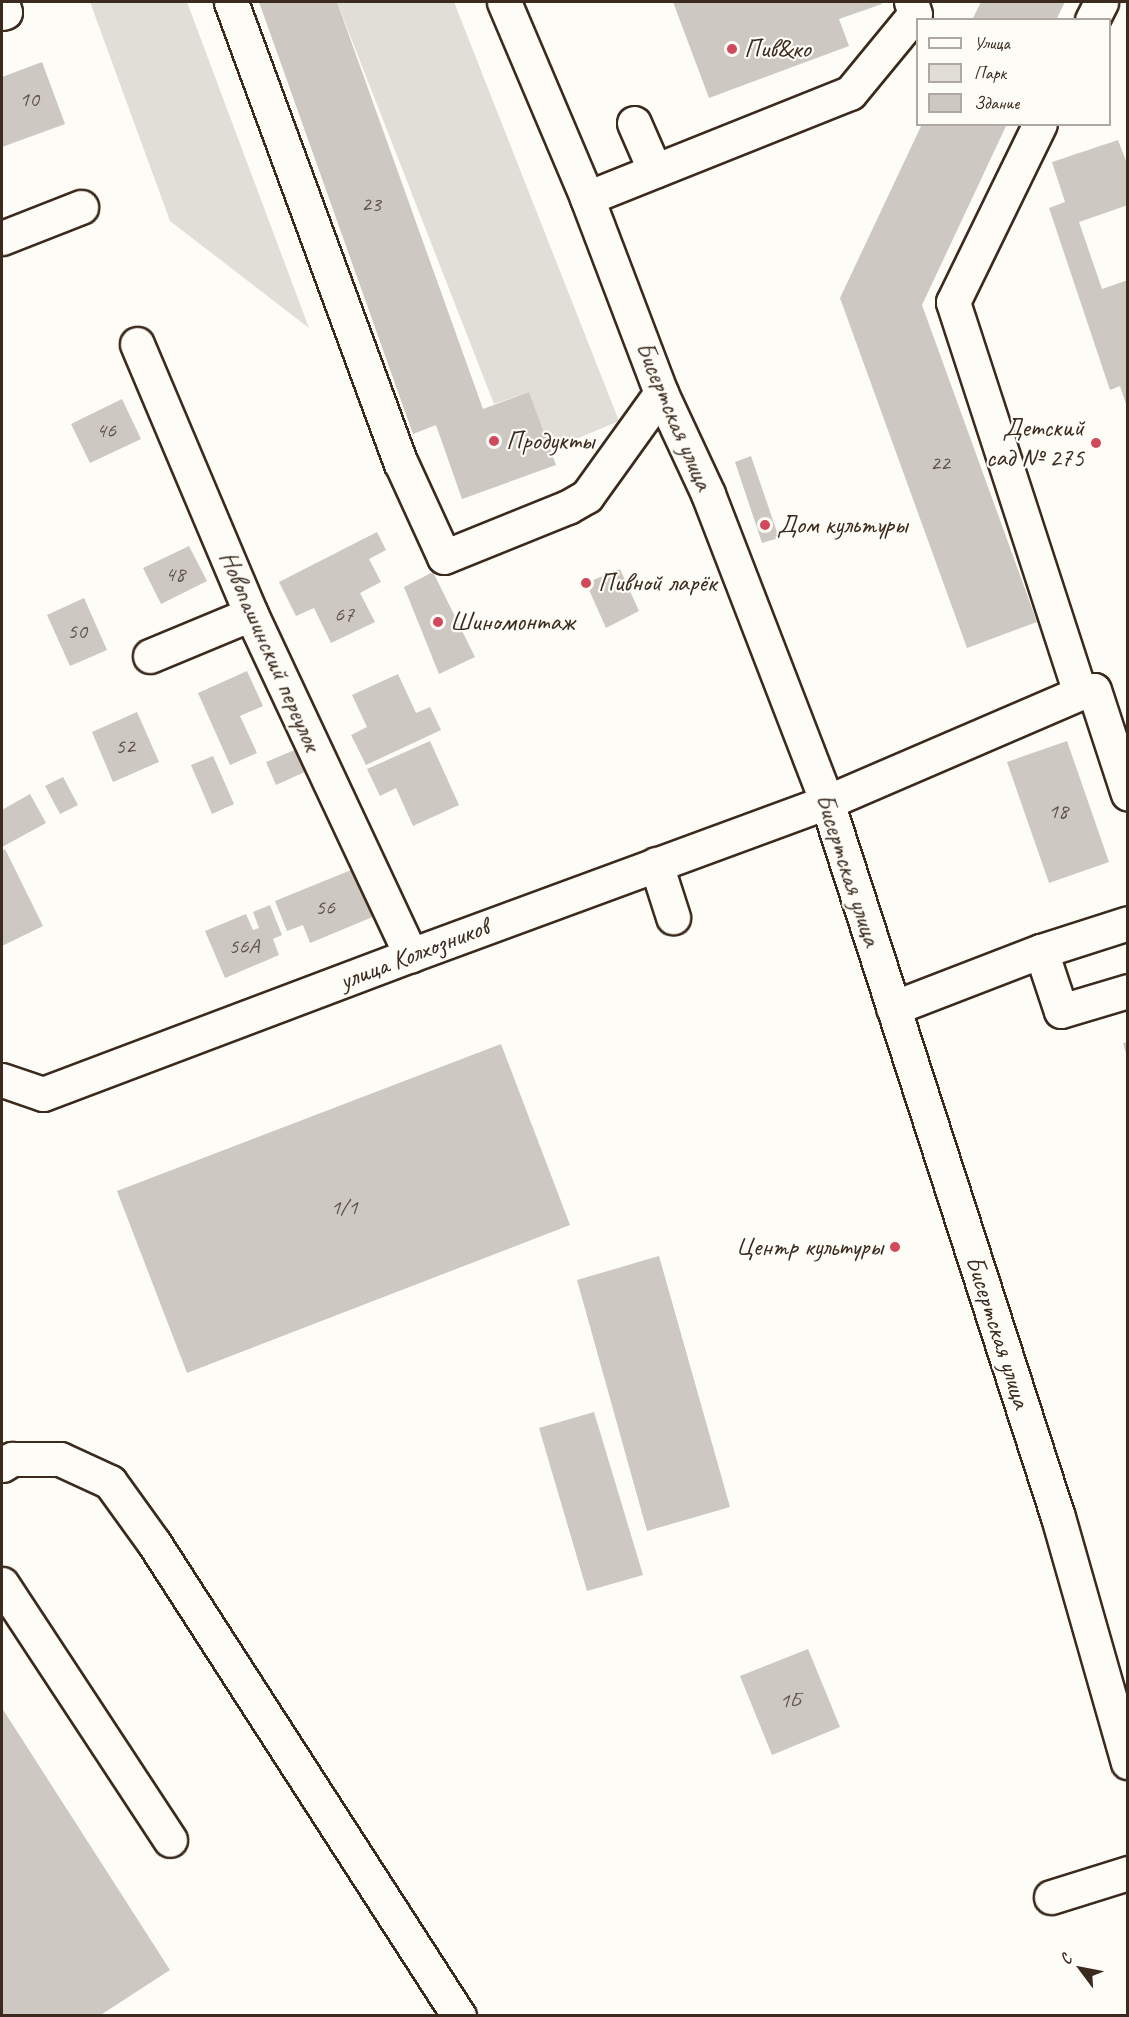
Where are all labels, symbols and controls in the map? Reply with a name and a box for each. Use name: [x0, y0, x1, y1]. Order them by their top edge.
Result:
legend: [916, 18, 1111, 126]
text: Улица: [974, 32, 1010, 54]
place label: Пив&ко: [744, 33, 811, 65]
marker: Пив&ко: [725, 42, 739, 56]
text: Парк: [974, 62, 1006, 84]
house number: 10: [19, 87, 39, 113]
text: Здание: [974, 92, 1019, 114]
house number: 23: [361, 192, 381, 218]
street label: Бисертская улица: [628, 336, 720, 496]
place label: Детский сад № 275: [986, 412, 1084, 473]
house number: 46: [96, 418, 116, 444]
place label: Продукты: [506, 425, 594, 457]
marker: Продукты: [487, 434, 501, 448]
marker: Детский сад № 275: [1089, 436, 1103, 450]
house number: 22: [930, 451, 950, 477]
place label: Дом культуры: [777, 509, 904, 541]
marker: Дом культуры: [758, 518, 772, 532]
street label: Новопашинский переулок: [212, 546, 328, 756]
house number: 48: [165, 562, 185, 588]
place label: Пивной ларёк: [598, 567, 716, 599]
marker: Пивной ларёк: [579, 576, 593, 590]
house number: 67: [334, 602, 354, 628]
place label: Шиномонтаж: [450, 606, 574, 638]
marker: Шиномонтаж: [431, 615, 445, 629]
house number: 50: [67, 619, 87, 645]
house number: 52: [115, 734, 135, 760]
street label: Бисертская улица: [808, 789, 888, 951]
house number: 18: [1048, 799, 1068, 825]
house number: 56: [315, 895, 335, 921]
street label: улица Колхозников: [335, 911, 493, 997]
house number: 56А: [229, 934, 259, 960]
house number: 1/1: [330, 1195, 358, 1221]
place label: Центр культуры: [736, 1231, 883, 1263]
marker: Центр культуры: [888, 1240, 902, 1254]
street label: Бисертская улица: [958, 1251, 1038, 1413]
house number: 1Б: [779, 1688, 801, 1714]
north arrow: [1051, 1939, 1111, 1999]
text: С: [1055, 1951, 1076, 1968]

